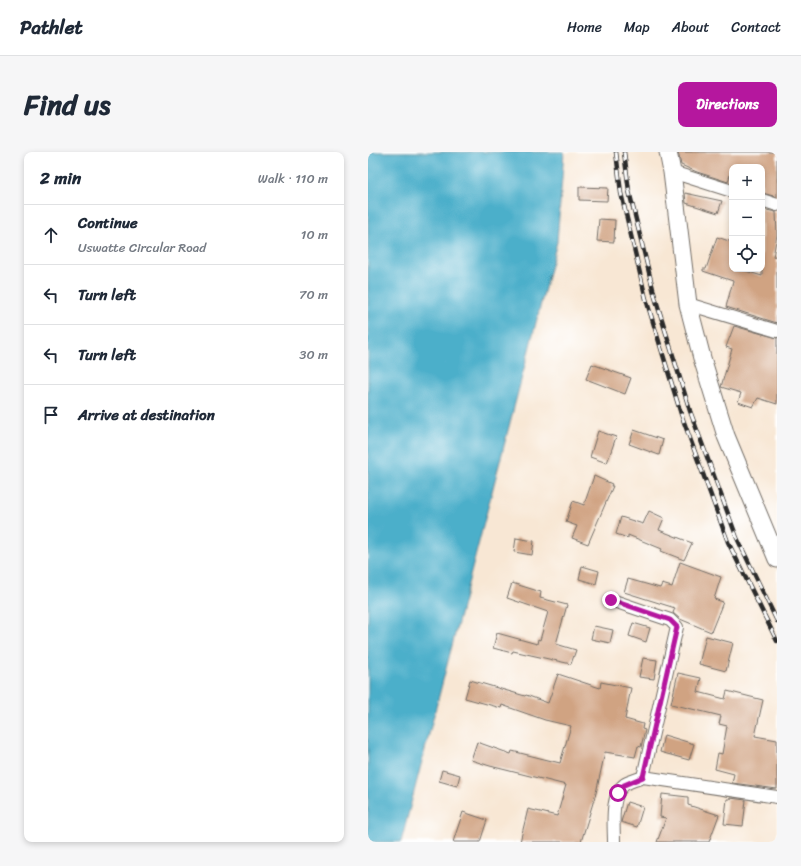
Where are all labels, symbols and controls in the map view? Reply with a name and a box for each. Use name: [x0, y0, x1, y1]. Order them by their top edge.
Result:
text: Pathlet: [20, 11, 83, 44]
text: Home: [567, 15, 602, 40]
text: Map: [624, 15, 650, 40]
text: About: [672, 15, 709, 40]
text: Contact: [731, 15, 781, 40]
text: Find us: [24, 80, 111, 129]
button: Directions: [678, 82, 777, 127]
text: 2 min: [40, 163, 81, 193]
map controls: [729, 164, 765, 272]
button: +: [729, 164, 765, 200]
text: Walk · 110 m: [258, 167, 328, 190]
button: −: [729, 200, 765, 236]
text: Continue: [78, 210, 138, 236]
text: 10 m: [301, 223, 328, 246]
icon: ahead: [40, 224, 62, 246]
text: Uswatte Circular Road: [78, 236, 206, 259]
button: locate: [729, 236, 765, 272]
text: Turn left: [78, 282, 136, 308]
text: 70 m: [299, 283, 328, 306]
icon: left: [40, 284, 62, 306]
text: Turn left: [78, 342, 136, 368]
text: 30 m: [299, 343, 328, 366]
icon: left: [40, 344, 62, 366]
text: Arrive at destination: [78, 402, 215, 428]
icon: arrive: [40, 404, 62, 426]
route end: [602, 591, 620, 609]
route start: [609, 784, 627, 802]

